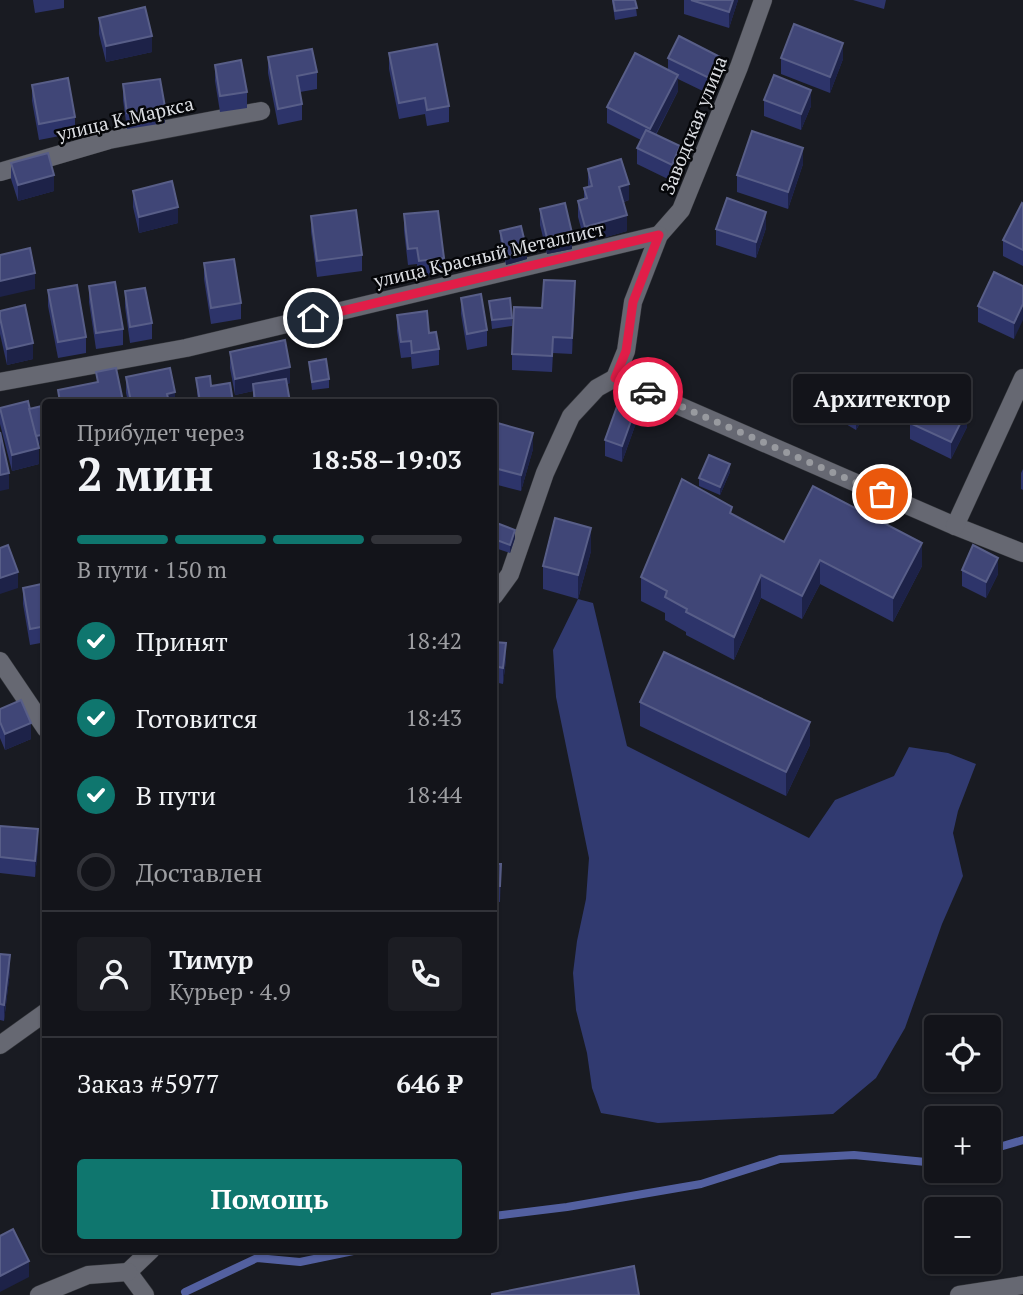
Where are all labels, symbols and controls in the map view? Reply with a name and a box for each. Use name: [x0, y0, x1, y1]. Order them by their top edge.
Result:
street label: Заводская улица: [654, 52, 732, 198]
street label: улица К.Маркса: [53, 90, 196, 146]
street label: улица Красный Металлист: [370, 215, 607, 293]
pin: [283, 288, 343, 348]
icon: home: [294, 299, 332, 337]
courier: [613, 357, 683, 427]
icon: car: [629, 373, 667, 411]
callout: Архитектор: [793, 375, 971, 424]
text: Архитектор: [814, 383, 950, 414]
text: Прибудет через: [77, 417, 245, 448]
text: 18:58–19:03: [310, 442, 462, 476]
text: 2 мин: [77, 443, 214, 504]
pin: [852, 464, 912, 524]
icon: bag: [863, 475, 901, 513]
text: В пути · 150 m: [77, 554, 227, 585]
icon: check: [77, 622, 115, 660]
text: Принят: [136, 624, 228, 658]
text: 18:42: [405, 625, 462, 656]
icon: check: [77, 699, 115, 737]
text: Готовится: [136, 701, 258, 735]
text: 18:43: [405, 702, 462, 733]
icon: check: [77, 776, 115, 814]
text: В пути: [136, 778, 216, 812]
text: 18:44: [405, 779, 462, 810]
text: Доставлен: [136, 855, 262, 889]
button: person: [77, 937, 151, 1011]
button: phone: [388, 937, 462, 1011]
text: Тимур: [169, 942, 253, 976]
text: Курьер · 4.9: [169, 976, 291, 1007]
map controls: [924, 1015, 1001, 1274]
button: locate: [924, 1015, 1001, 1092]
text: Заказ #5977: [77, 1066, 220, 1100]
text: 646 ₽: [396, 1066, 462, 1100]
button: +: [924, 1106, 1001, 1183]
button: Помощь: [77, 1159, 462, 1239]
button: −: [924, 1197, 1001, 1274]

